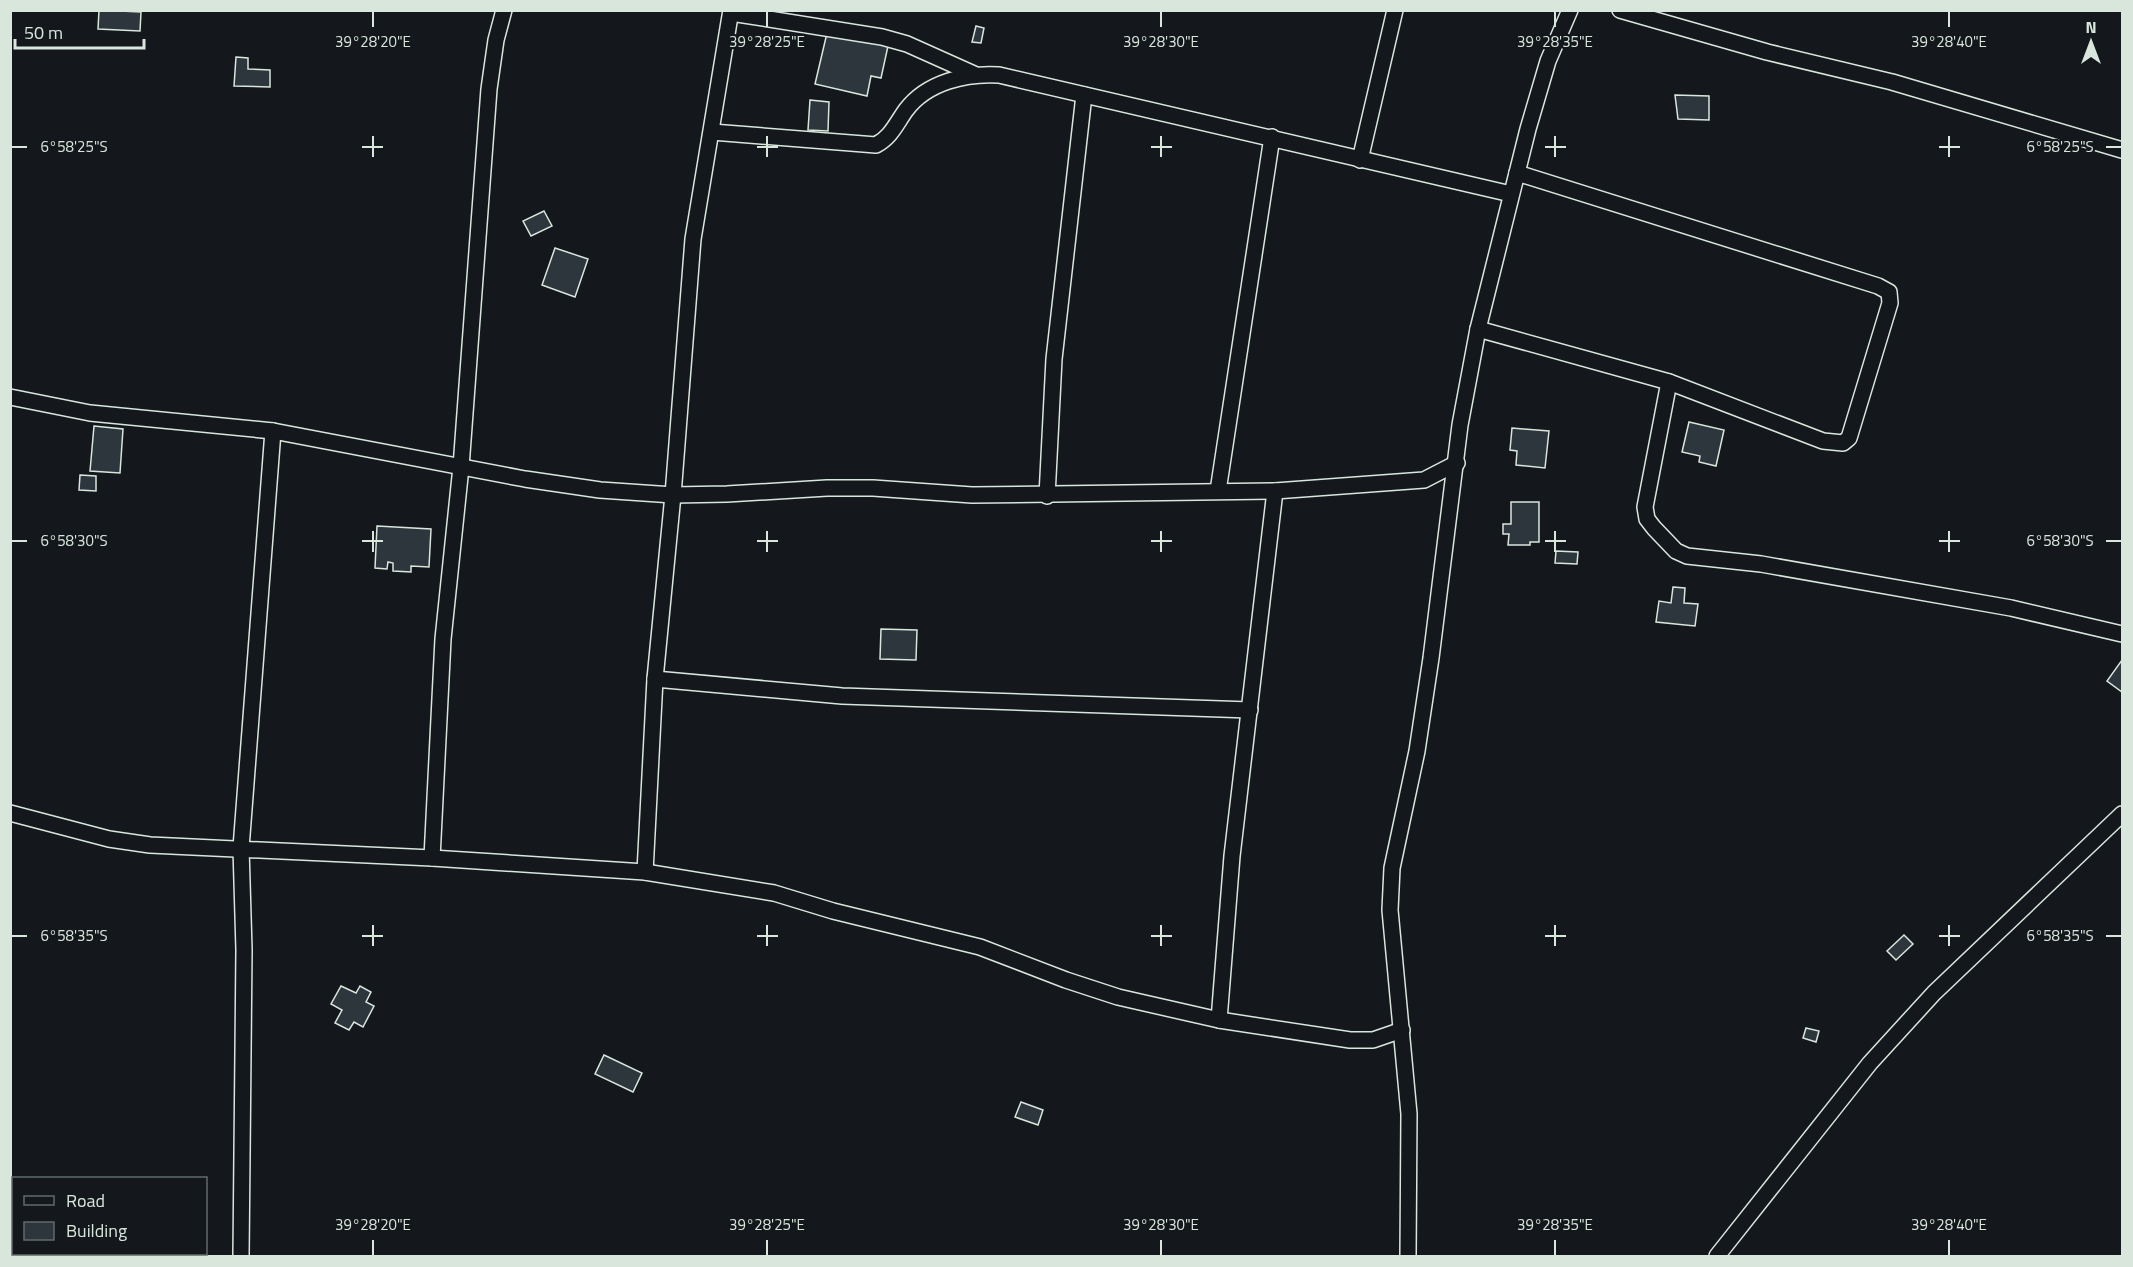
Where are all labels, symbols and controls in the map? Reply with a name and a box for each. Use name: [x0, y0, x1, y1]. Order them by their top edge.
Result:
scale bar: [15, 12, 144, 50]
north arrow: [2061, 12, 2121, 72]
text: N: [2085, 15, 2097, 39]
text: 50 m: [24, 19, 63, 46]
text: 39°28'20"E: [335, 30, 411, 53]
text: 39°28'25"E: [729, 30, 805, 53]
text: 39°28'30"E: [1123, 30, 1199, 53]
text: 39°28'35"E: [1517, 30, 1593, 53]
text: 39°28'40"E: [1911, 30, 1987, 53]
text: 6°58'25"S: [40, 135, 108, 158]
text: 6°58'25"S: [2026, 135, 2094, 158]
text: 6°58'30"S: [40, 529, 108, 552]
text: 6°58'30"S: [2026, 529, 2094, 552]
text: 6°58'35"S: [40, 924, 108, 947]
text: 6°58'35"S: [2026, 924, 2094, 947]
legend: [12, 1177, 207, 1255]
text: Road: [66, 1187, 105, 1214]
text: 39°28'20"E: [335, 1213, 411, 1236]
text: 39°28'25"E: [729, 1213, 805, 1236]
text: 39°28'30"E: [1123, 1213, 1199, 1236]
text: 39°28'35"E: [1517, 1213, 1593, 1236]
text: 39°28'40"E: [1911, 1213, 1987, 1236]
text: Building: [66, 1217, 127, 1244]

